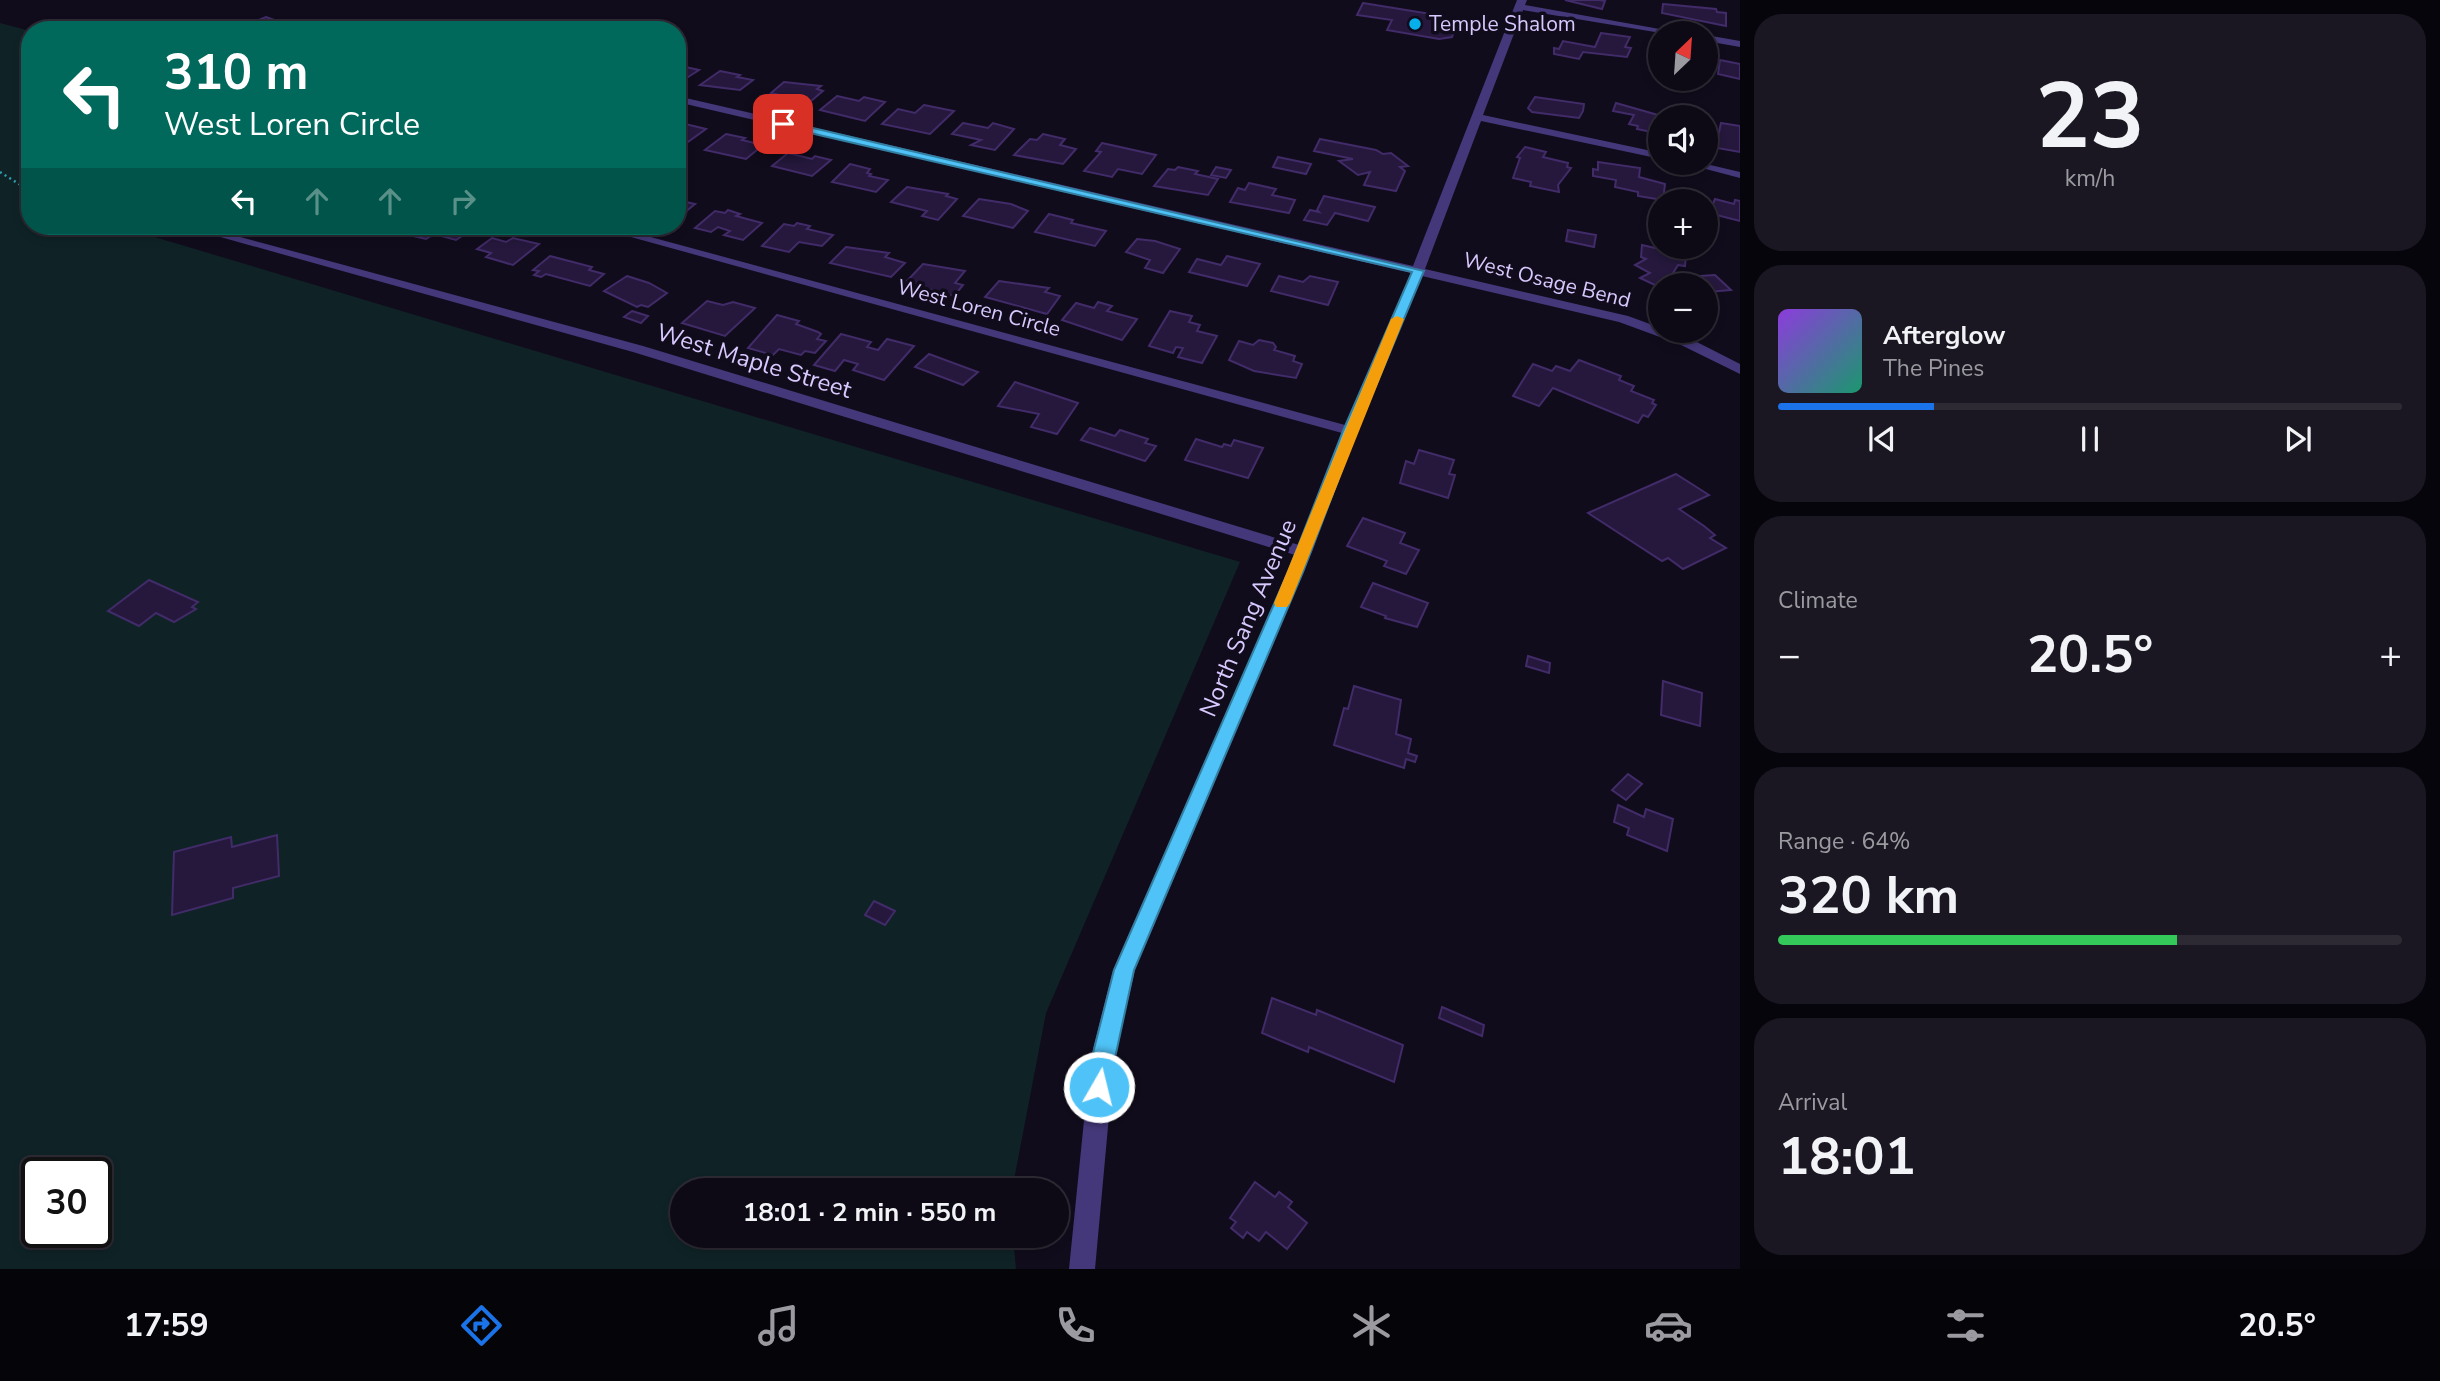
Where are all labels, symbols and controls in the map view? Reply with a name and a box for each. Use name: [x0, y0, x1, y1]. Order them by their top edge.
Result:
place label: Temple Shalom: [1429, 10, 1576, 38]
marker: Temple Shalom: [1407, 16, 1423, 32]
north arrow: [1648, 21, 1718, 91]
map controls: [1648, 21, 1718, 343]
text: 310 m: [164, 39, 308, 106]
icon: left: [49, 49, 140, 140]
text: 23: [2035, 55, 2145, 179]
pin: [753, 94, 813, 154]
text: West Loren Circle: [164, 103, 420, 146]
icon: arrive: [764, 105, 802, 143]
button: sound: [1648, 105, 1718, 175]
text: km/h: [2065, 163, 2115, 194]
icon: left: [225, 182, 263, 220]
icon: ahead: [298, 182, 336, 220]
icon: ahead: [371, 182, 409, 220]
icon: right: [444, 182, 482, 220]
button: +: [1648, 189, 1718, 259]
street label: West Osage Bend: [1460, 246, 1634, 314]
street label: West Loren Circle: [894, 273, 1064, 343]
button: −: [1648, 273, 1718, 343]
street label: West Maple Street: [653, 316, 856, 406]
text: Afterglow: [1883, 318, 2006, 353]
text: The Pines: [1883, 353, 1984, 384]
icon: previous: [1863, 420, 1901, 458]
icon: pause: [2071, 420, 2109, 458]
icon: next: [2279, 420, 2317, 458]
street label: North Sang Avenue: [1192, 514, 1304, 722]
text: Climate: [1778, 585, 1858, 616]
text: 20.5°: [2027, 619, 2153, 690]
text: −: [1778, 630, 1801, 681]
text: +: [2379, 630, 2402, 681]
text: Range · 64%: [1778, 826, 1910, 857]
text: 320 km: [1778, 860, 1959, 931]
position arrow: [1062, 1050, 1136, 1124]
text: Arrival: [1778, 1087, 1847, 1118]
text: 18:01: [1778, 1121, 1916, 1192]
speed limit sign: 30: [21, 1157, 112, 1248]
text: 18:01 · 2 min · 550 m: [743, 1195, 996, 1230]
icon: directions: [457, 1301, 506, 1350]
icon: music: [754, 1301, 803, 1350]
icon: phone: [1051, 1301, 1100, 1350]
icon: climate: [1347, 1301, 1396, 1350]
icon: car: [1644, 1301, 1693, 1350]
icon: filters: [1941, 1301, 1990, 1350]
text: 17:59: [124, 1304, 209, 1347]
text: 20.5°: [2238, 1304, 2316, 1347]

